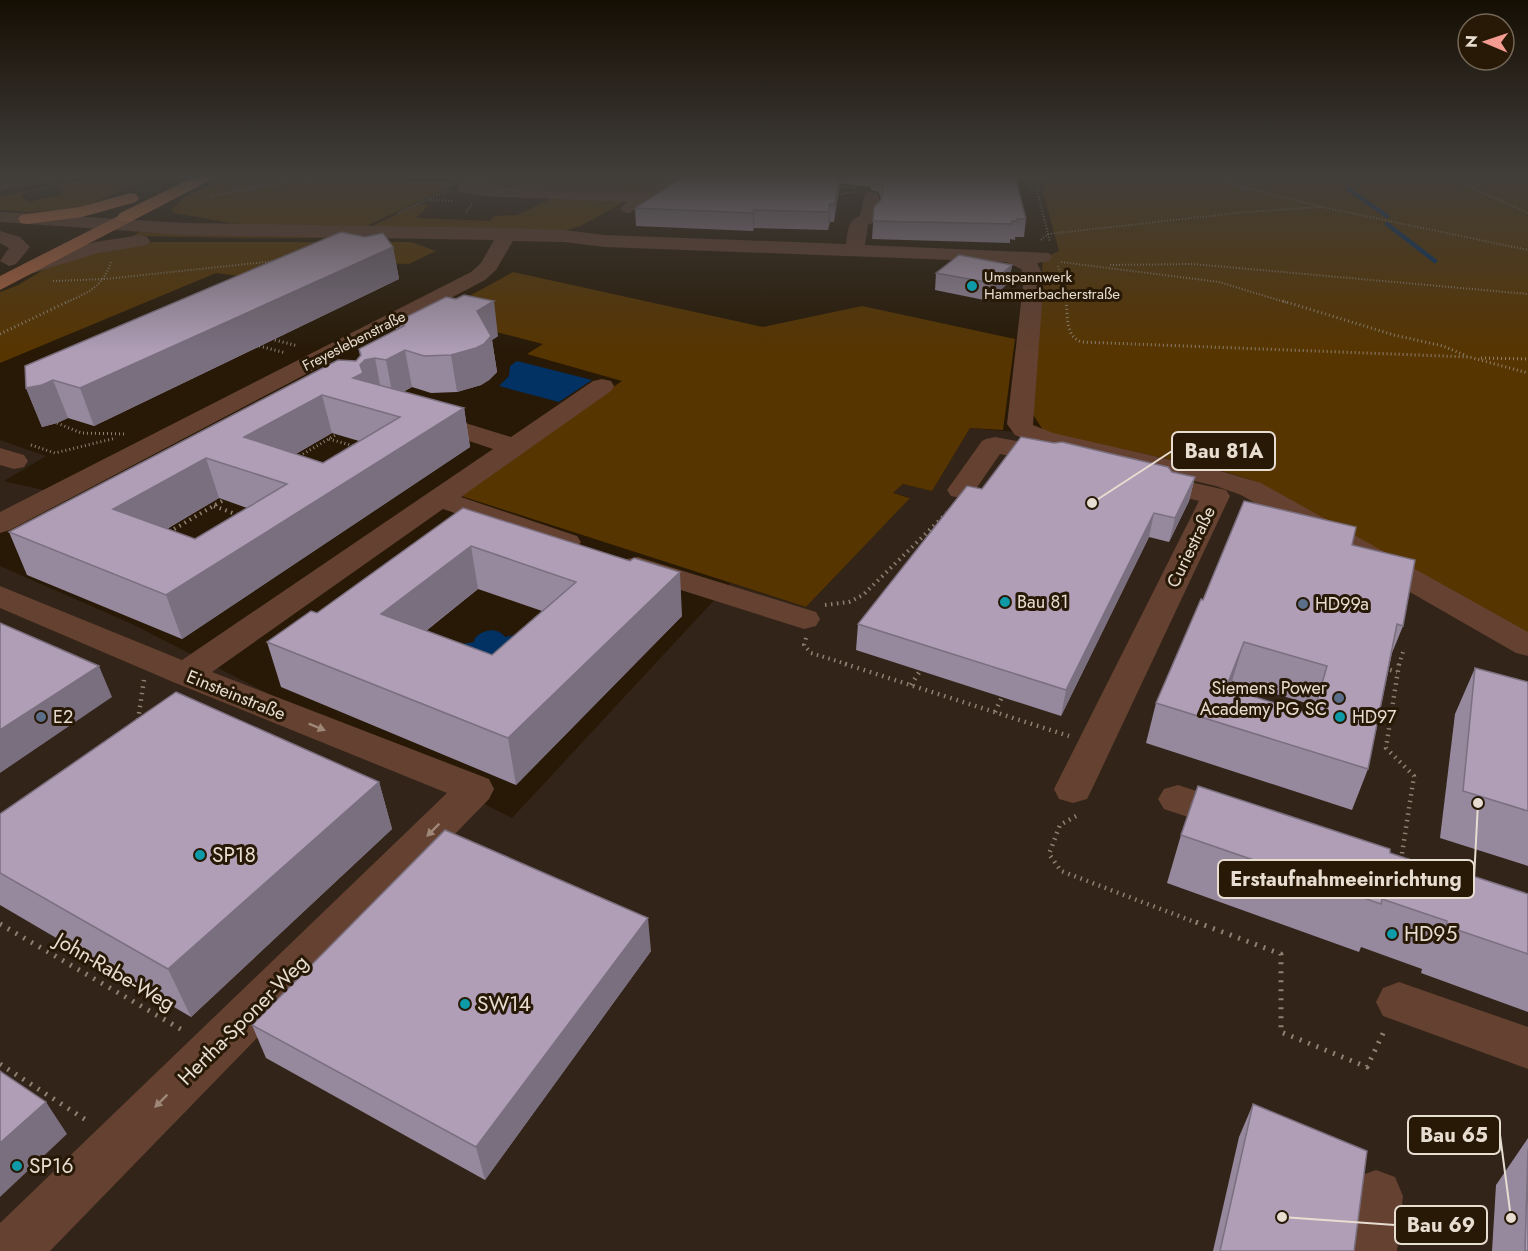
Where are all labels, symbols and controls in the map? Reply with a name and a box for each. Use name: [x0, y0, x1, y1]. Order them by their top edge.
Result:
north arrow: [1456, 12, 1516, 72]
text: N: [1460, 35, 1483, 48]
place label: Umspannwerk Hammerbacherstraße: [984, 266, 1120, 305]
marker: Umspannwerk Hammerbacherstraße: [965, 279, 979, 293]
street label: Freyeslebenstraße: [299, 305, 410, 377]
callout: Bau 81A: [1172, 432, 1275, 470]
text: Bau 81A: [1185, 437, 1264, 466]
street label: Curiestraße: [1160, 502, 1222, 592]
place label: Bau 81: [1017, 589, 1068, 615]
place label: HD99a: [1315, 591, 1369, 617]
marker: Bau 81: [998, 595, 1012, 609]
marker: HD99a: [1296, 597, 1310, 611]
street label: Einsteinstraße: [183, 663, 289, 727]
place label: Siemens Power Academy PG SC: [1200, 675, 1328, 722]
marker: Siemens Power Academy PG SC: [1332, 691, 1346, 705]
place label: E2: [53, 704, 73, 730]
place label: HD97: [1352, 704, 1397, 730]
marker: E2: [34, 710, 48, 724]
marker: HD97: [1333, 710, 1347, 724]
one-way arrow: [309, 722, 327, 732]
one-way arrow: [426, 823, 441, 837]
place label: SP18: [212, 840, 256, 870]
marker: SP18: [193, 848, 207, 862]
callout: Erstaufnahmeeinrichtung: [1218, 860, 1474, 898]
text: Erstaufnahmeeinrichtung: [1230, 865, 1462, 894]
place label: HD95: [1404, 919, 1457, 949]
street label: John-Rabe-Weg: [47, 924, 180, 1018]
marker: HD95: [1385, 927, 1399, 941]
street label: Hertha-Sponer-Weg: [171, 948, 315, 1092]
place label: SW14: [477, 989, 531, 1019]
marker: SW14: [458, 997, 472, 1011]
one-way arrow: [155, 1094, 169, 1108]
callout: Bau 65: [1408, 1116, 1500, 1154]
text: Bau 65: [1420, 1121, 1488, 1150]
place label: SP16: [29, 1151, 74, 1181]
marker: SP16: [10, 1159, 24, 1173]
callout: Bau 69: [1395, 1206, 1487, 1244]
text: Bau 69: [1407, 1211, 1475, 1240]

